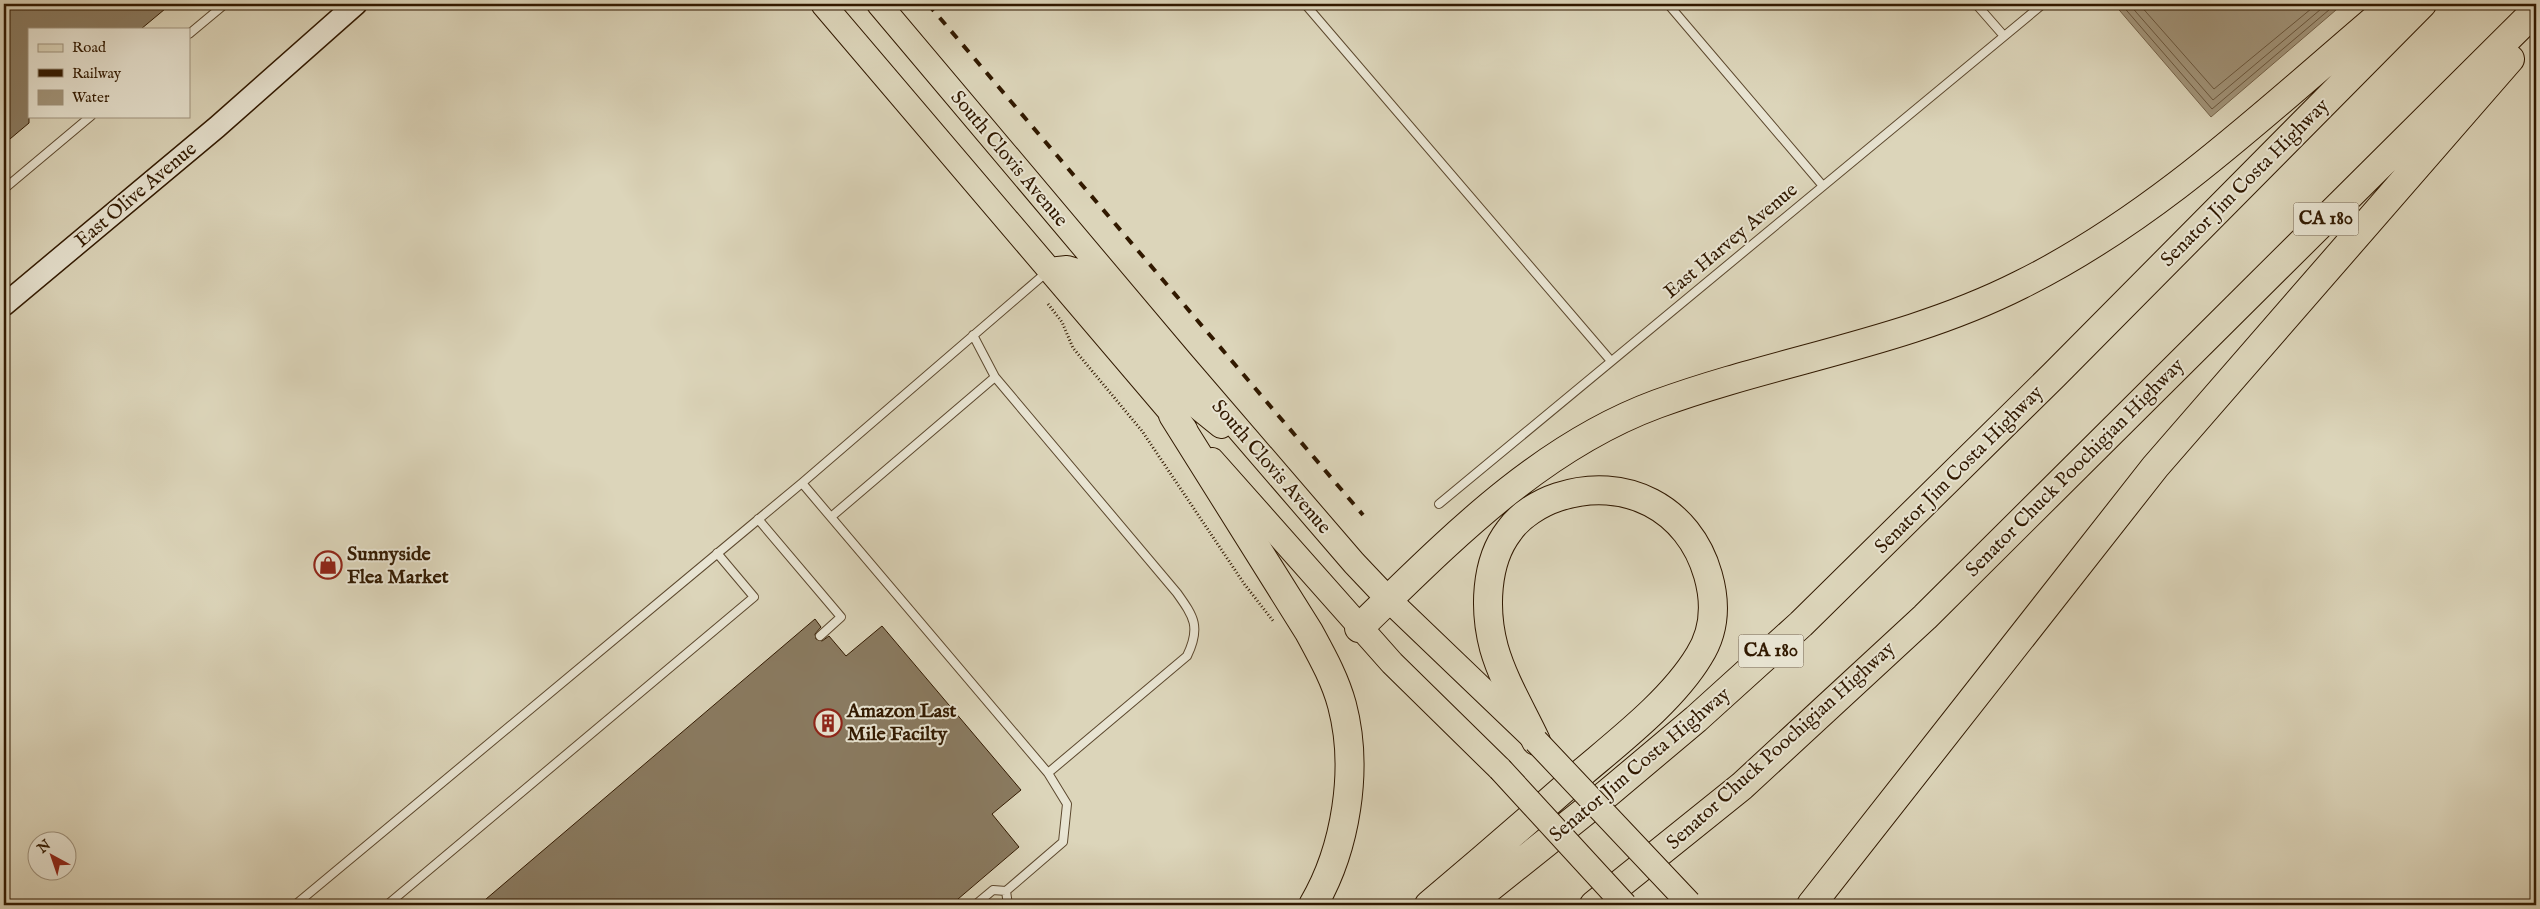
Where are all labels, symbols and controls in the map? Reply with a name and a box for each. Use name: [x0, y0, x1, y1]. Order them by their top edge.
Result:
legend: [28, 28, 190, 118]
text: Road: [72, 38, 107, 57]
text: Railway: [72, 64, 122, 83]
street label: South Clovis Avenue: [945, 86, 1073, 232]
text: Water: [72, 88, 110, 107]
street label: Senator Jim Costa Highway: [2155, 93, 2335, 273]
street label: East Olive Avenue: [70, 137, 202, 253]
street label: East Harvey Avenue: [1659, 178, 1803, 304]
road number: CA 180: [2294, 202, 2358, 235]
street label: Senator Chuck Poochigian Highway: [1960, 353, 2190, 583]
street label: Senator Jim Costa Highway: [1869, 380, 2049, 560]
street label: South Clovis Avenue: [1206, 395, 1336, 539]
place label: Sunnyside Flea Market: [347, 542, 449, 590]
shop icon: Sunnyside Flea Market: [313, 550, 343, 580]
road number: CA 180: [1738, 634, 1804, 668]
street label: Senator Chuck Poochigian Highway: [1661, 637, 1901, 855]
street label: Senator Jim Costa Highway: [1545, 682, 1736, 848]
place label: Amazon Last Mile Facilty: [846, 699, 956, 747]
building icon: Amazon Last Mile Facilty: [813, 708, 843, 738]
north arrow: [28, 832, 78, 882]
text: N: [33, 836, 55, 858]

